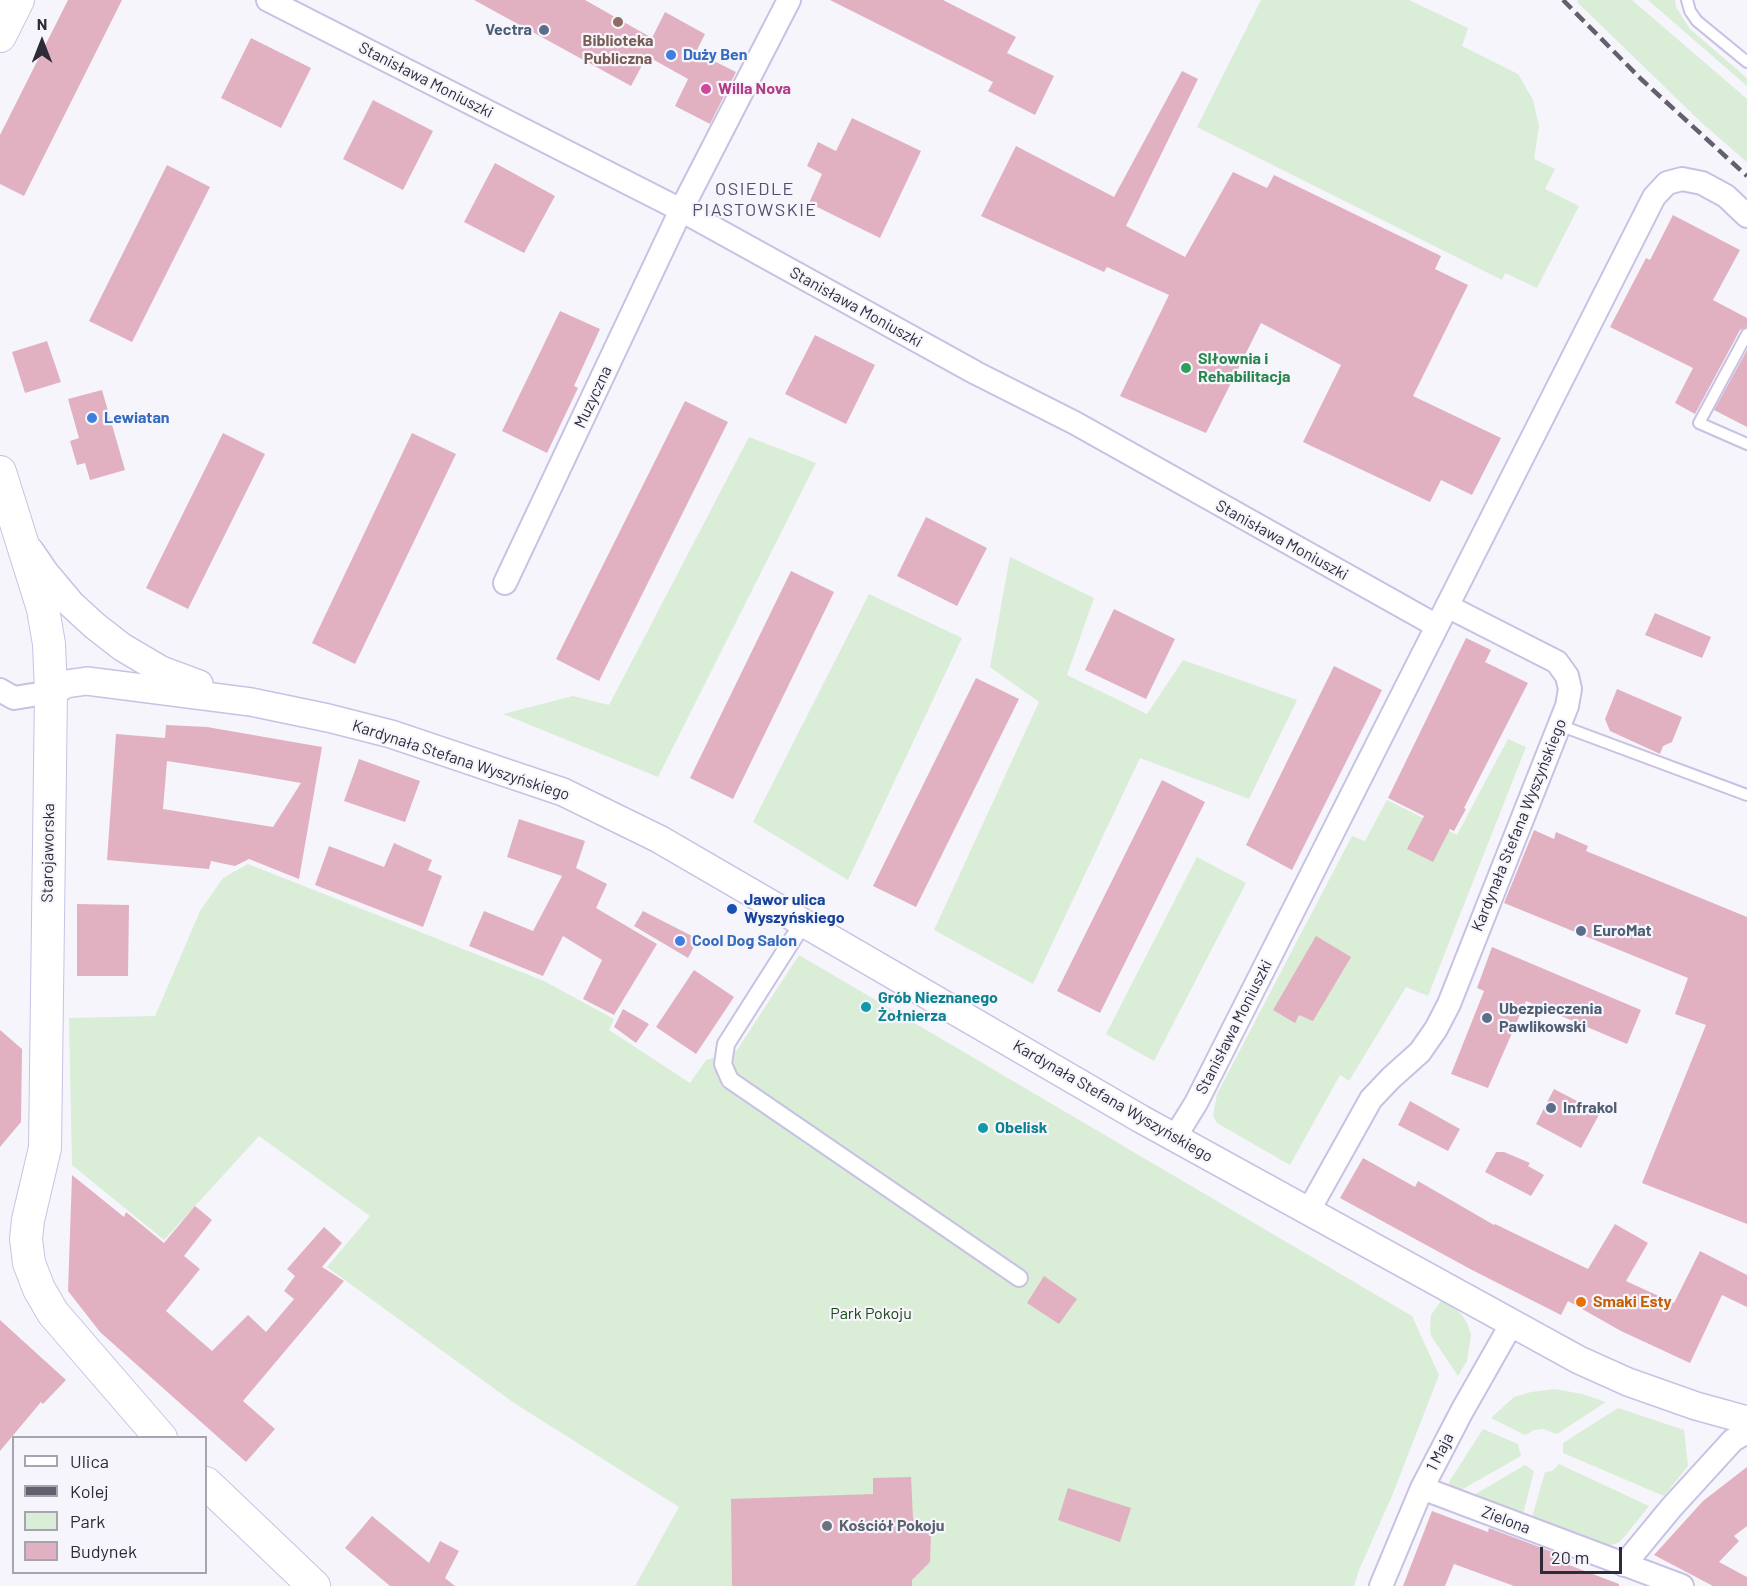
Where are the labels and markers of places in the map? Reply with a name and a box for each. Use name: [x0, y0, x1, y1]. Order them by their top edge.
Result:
marker: Biblioteka Publiczna: [611, 15, 625, 29]
place label: Vectra: [485, 20, 532, 40]
marker: Vectra: [537, 23, 551, 37]
place label: Biblioteka Publiczna: [582, 31, 654, 69]
place label: Duży Ben: [683, 45, 748, 65]
marker: Duży Ben: [664, 48, 678, 62]
place label: Willa Nova: [718, 79, 791, 99]
marker: Willa Nova: [699, 82, 713, 96]
place label: SIłownia i Rehabilitacja: [1198, 349, 1290, 387]
marker: SIłownia i Rehabilitacja: [1179, 361, 1193, 375]
place label: Lewiatan: [104, 408, 170, 428]
marker: Lewiatan: [85, 411, 99, 425]
place label: Jawor ulica Wyszyńskiego: [744, 890, 845, 928]
marker: Jawor ulica Wyszyńskiego: [725, 902, 739, 916]
place label: EuroMat: [1593, 921, 1652, 941]
marker: EuroMat: [1574, 924, 1588, 938]
place label: Cool Dog Salon: [692, 931, 797, 951]
marker: Cool Dog Salon: [673, 934, 687, 948]
place label: Grób Nieznanego Żołnierza: [878, 988, 998, 1026]
place label: Ubezpieczenia Pawlikowski: [1499, 999, 1602, 1037]
marker: Grób Nieznanego Żołnierza: [859, 1000, 873, 1014]
marker: Ubezpieczenia Pawlikowski: [1480, 1011, 1494, 1025]
place label: Infrakol: [1563, 1098, 1617, 1118]
marker: Infrakol: [1544, 1101, 1558, 1115]
place label: Obelisk: [995, 1118, 1047, 1138]
marker: Obelisk: [976, 1121, 990, 1135]
place label: Smaki Esty: [1593, 1292, 1672, 1312]
marker: Smaki Esty: [1574, 1295, 1588, 1309]
place label: Kościół Pokoju: [839, 1516, 945, 1536]
marker: Kościół Pokoju: [820, 1519, 834, 1533]

